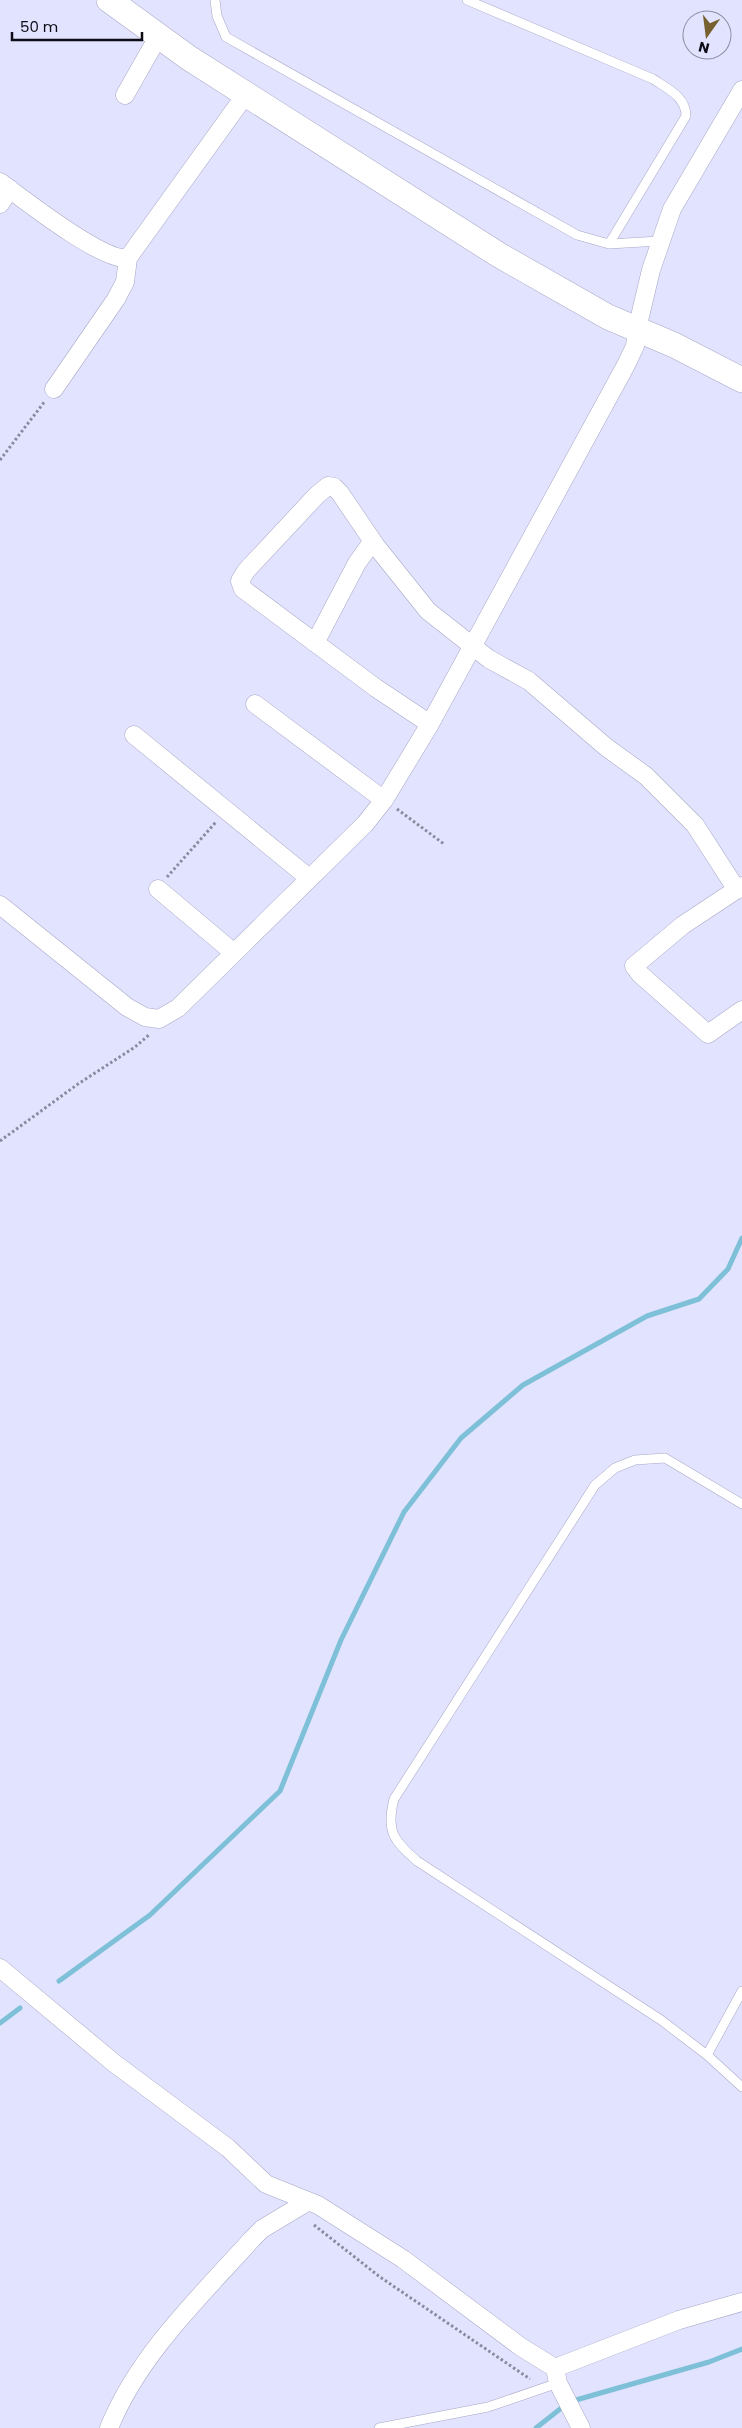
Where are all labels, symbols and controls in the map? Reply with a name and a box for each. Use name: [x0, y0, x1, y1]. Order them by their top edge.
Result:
scale bar: [12, 10, 142, 42]
north arrow: [682, 10, 732, 60]
text: 50 m: [20, 16, 58, 37]
text: N: [696, 37, 711, 59]

